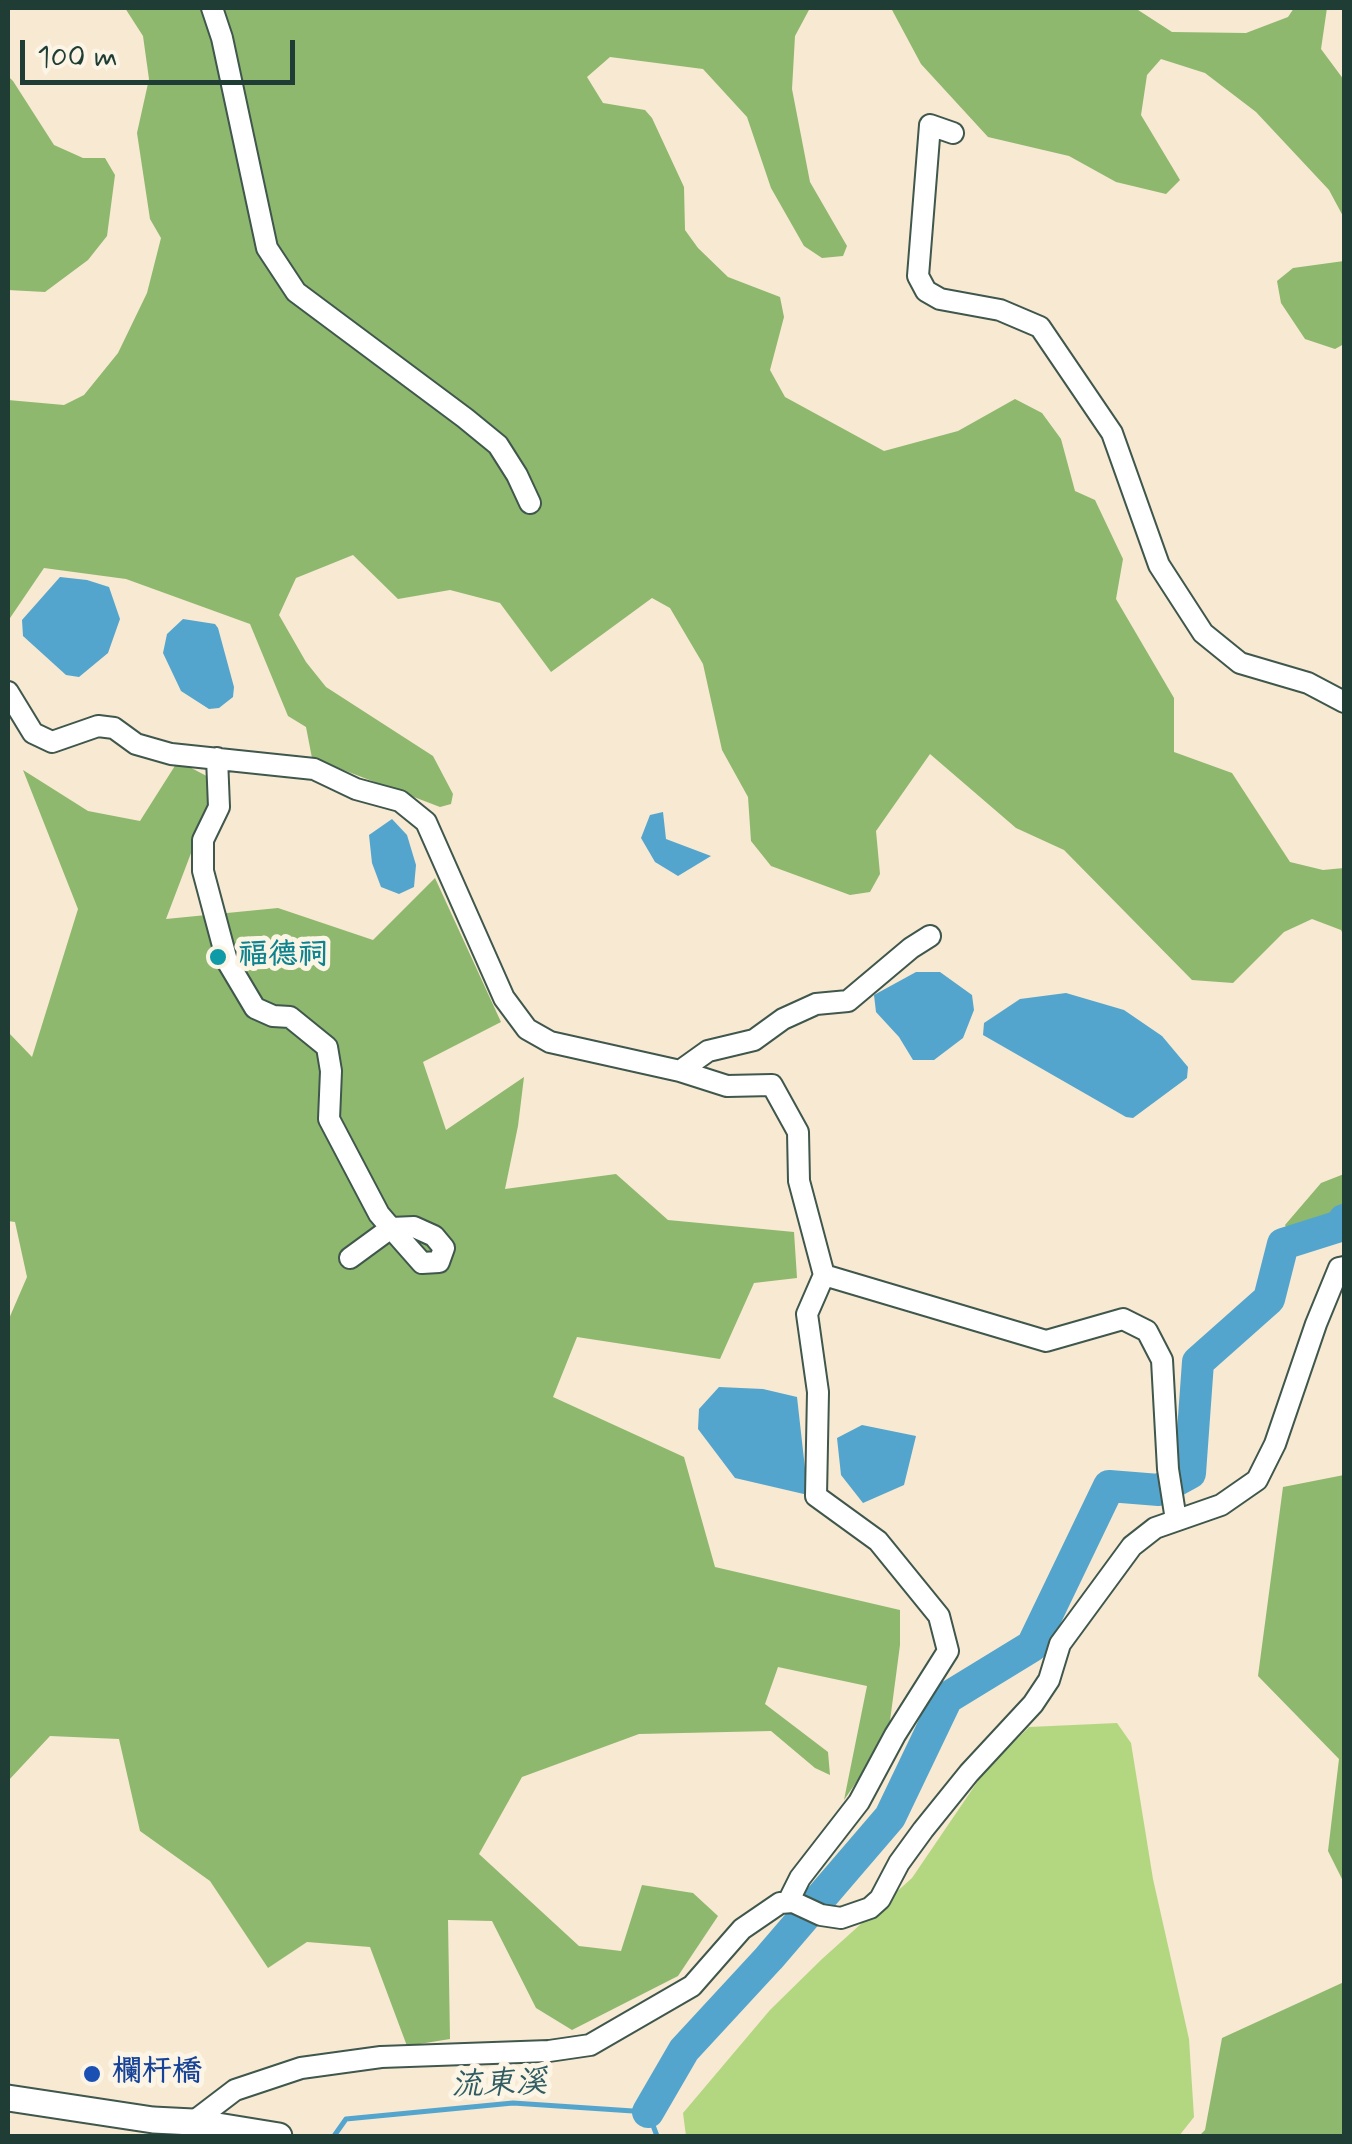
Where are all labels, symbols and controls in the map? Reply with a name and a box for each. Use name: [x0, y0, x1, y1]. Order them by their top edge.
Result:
scale bar: [25, 20, 300, 82]
text: 100 m: [37, 38, 118, 77]
place label: 福德祠: [238, 939, 328, 975]
marker: 福德祠: [207, 946, 229, 968]
place label: 欄杆橋: [112, 2056, 202, 2092]
marker: 欄杆橋: [81, 2063, 103, 2085]
water label: 流東溪: [450, 2065, 548, 2107]

